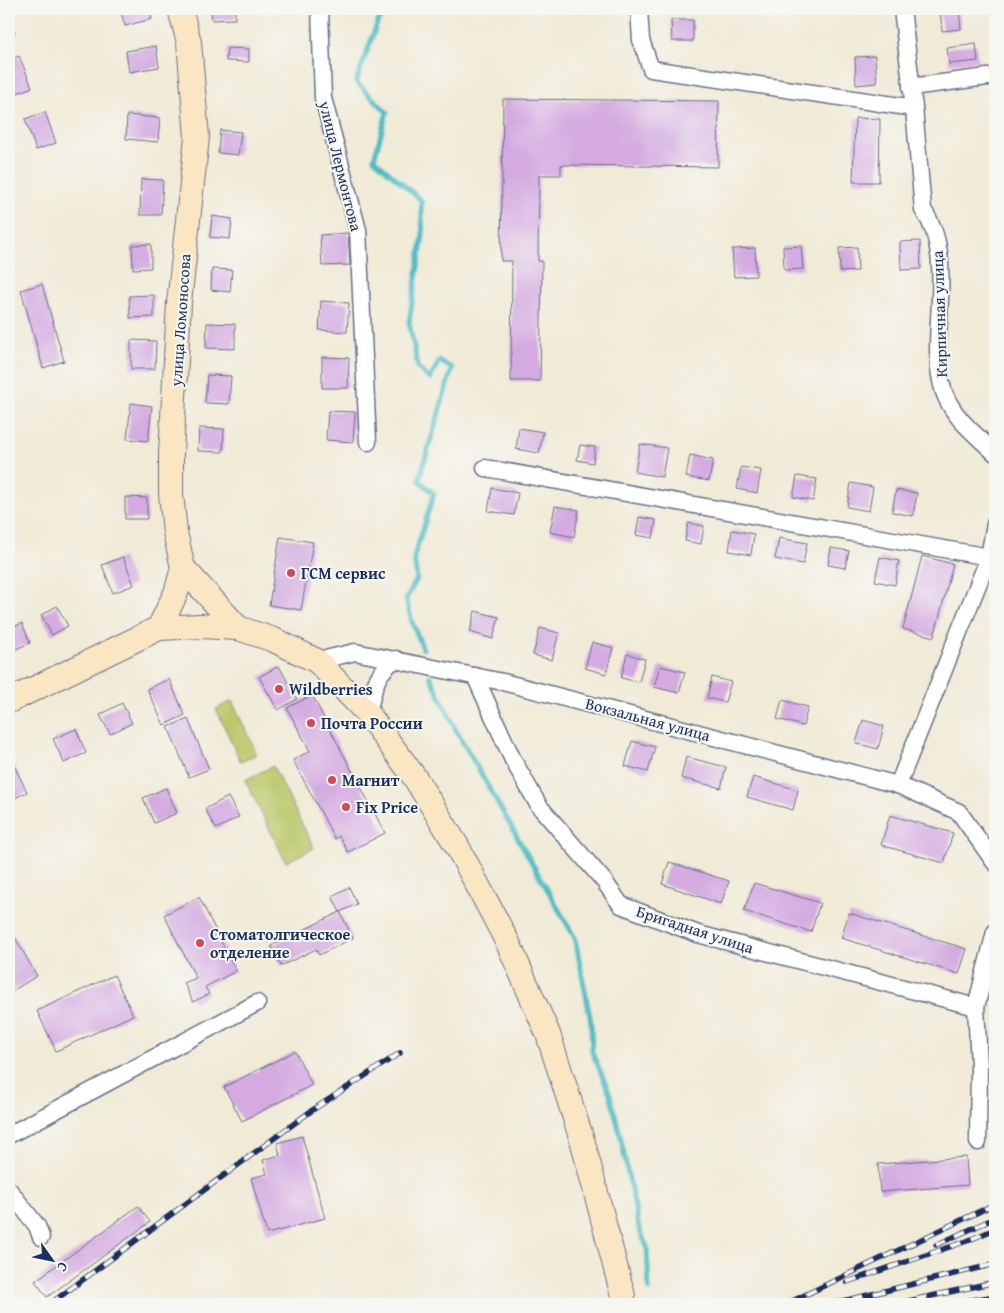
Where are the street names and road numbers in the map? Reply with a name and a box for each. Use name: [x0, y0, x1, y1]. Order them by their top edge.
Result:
street label: улица Лермонтова: [313, 98, 369, 234]
street label: Кирпичная улица: [925, 250, 953, 378]
street label: улица Ломоносова: [163, 253, 197, 388]
street label: Вокзальная улица: [583, 691, 713, 747]
street label: Бригадная улица: [633, 899, 757, 959]

